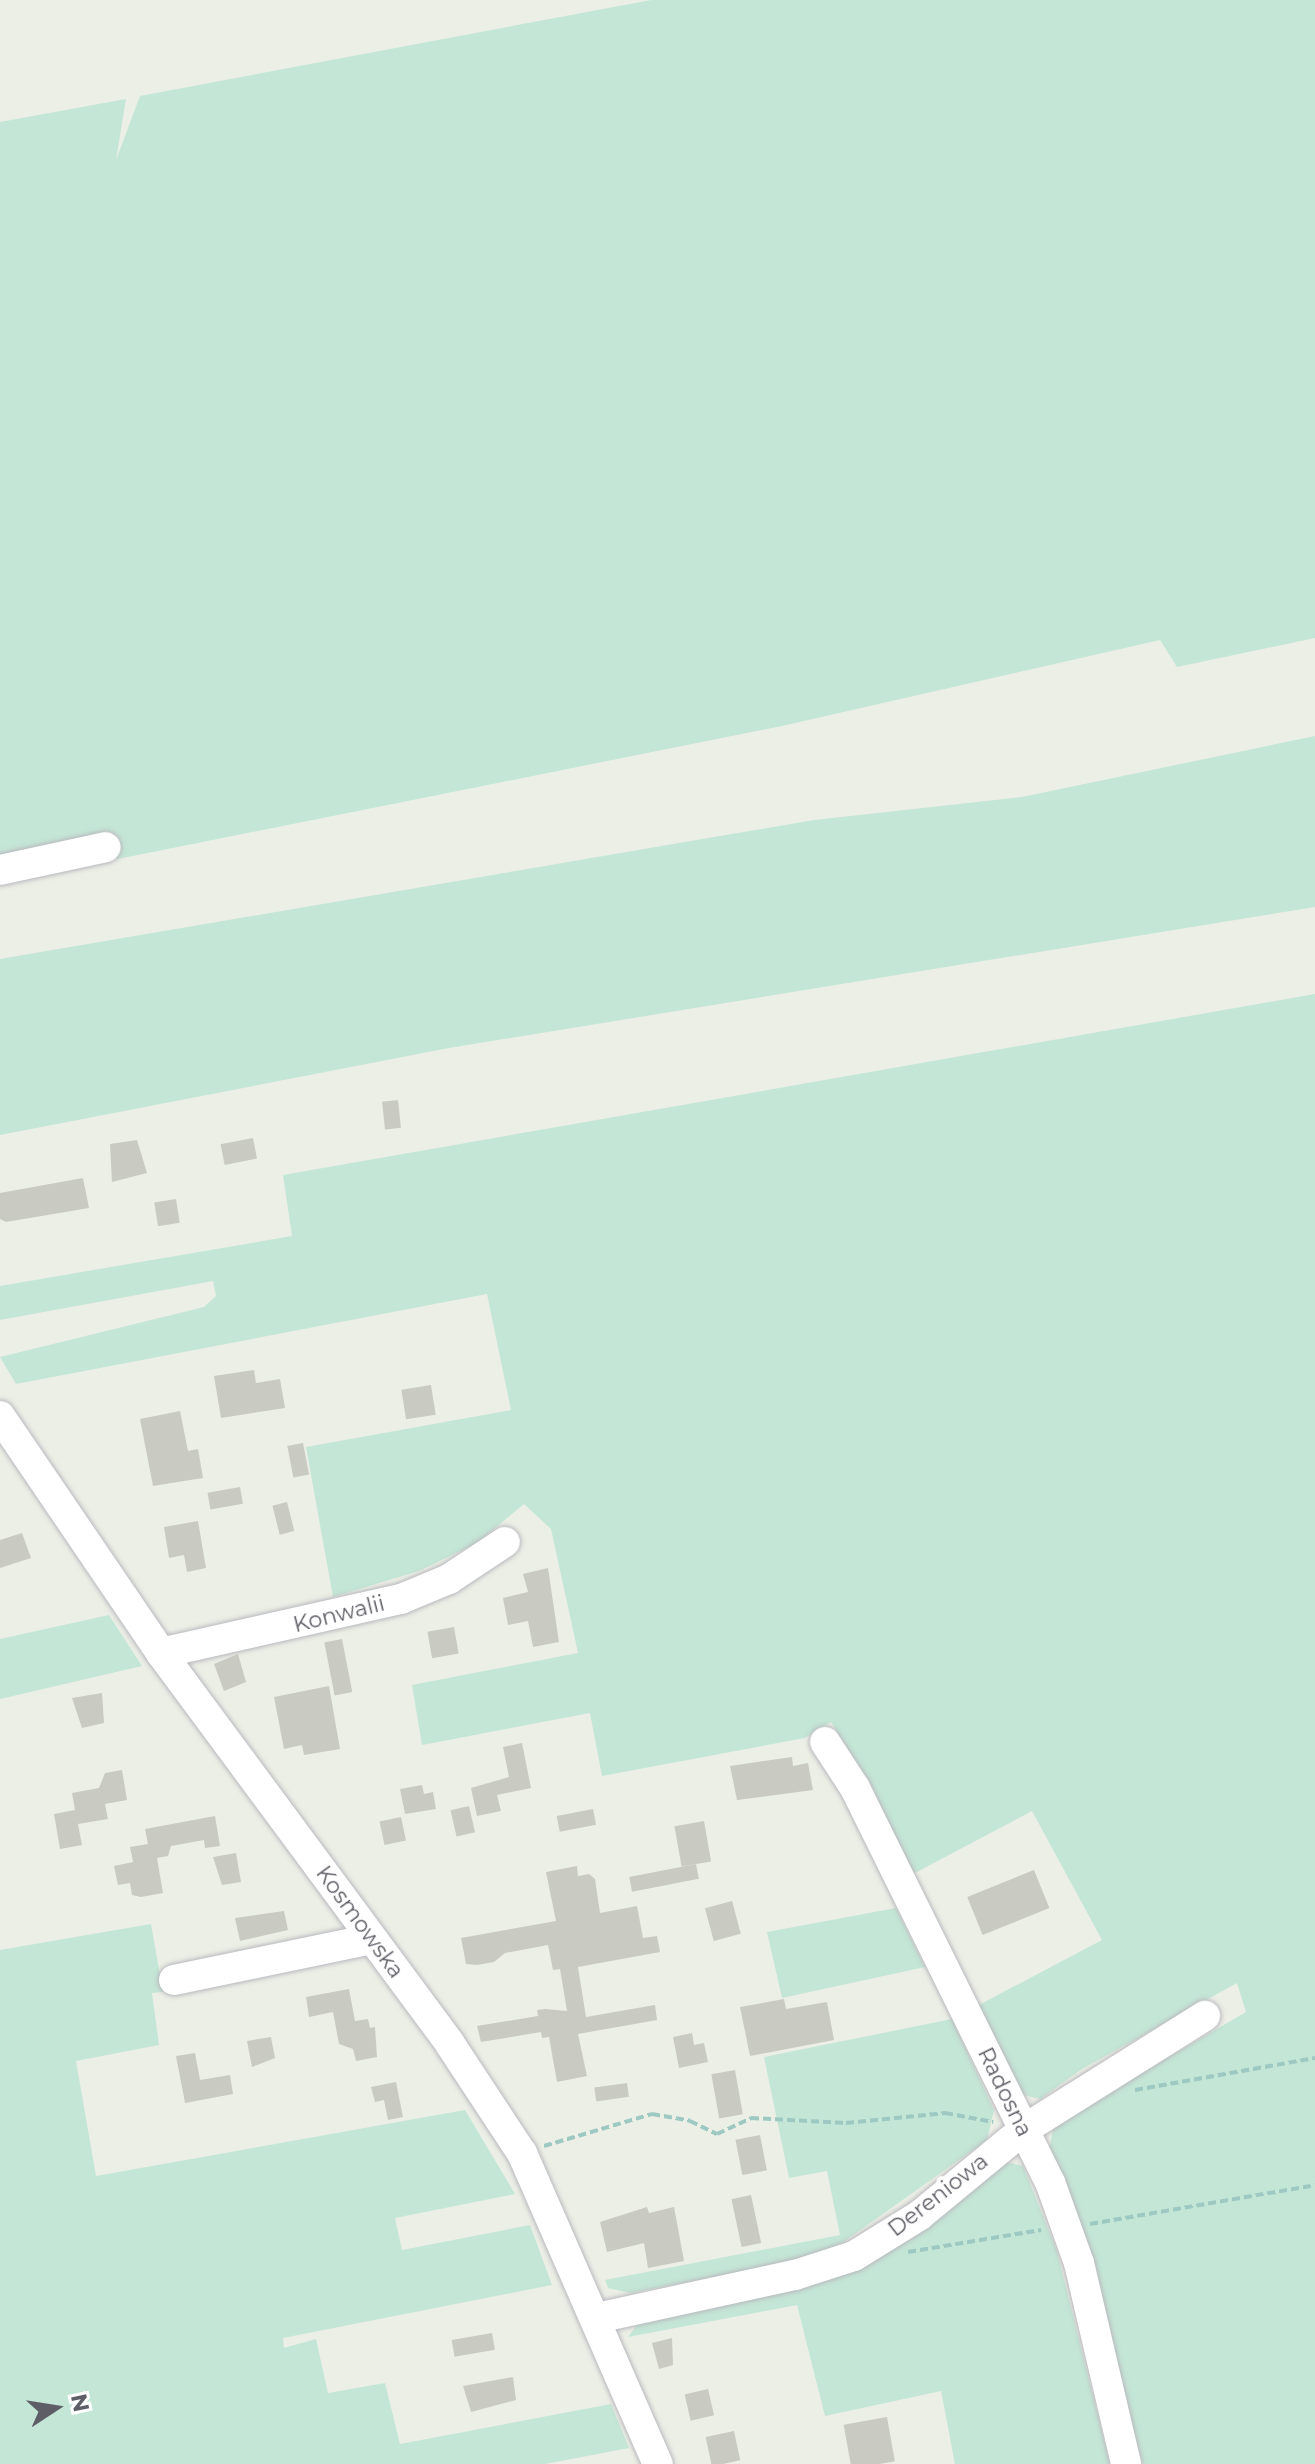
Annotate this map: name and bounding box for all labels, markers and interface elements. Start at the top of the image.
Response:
street label: Konwalii [291,1590,387,1638]
street label: Kosmowska [310,1861,410,1983]
street label: Radosna [972,2043,1038,2141]
street label: Dereniowa [883,2148,993,2242]
north arrow [16,2368,96,2448]
text: N [65,2391,95,2414]

